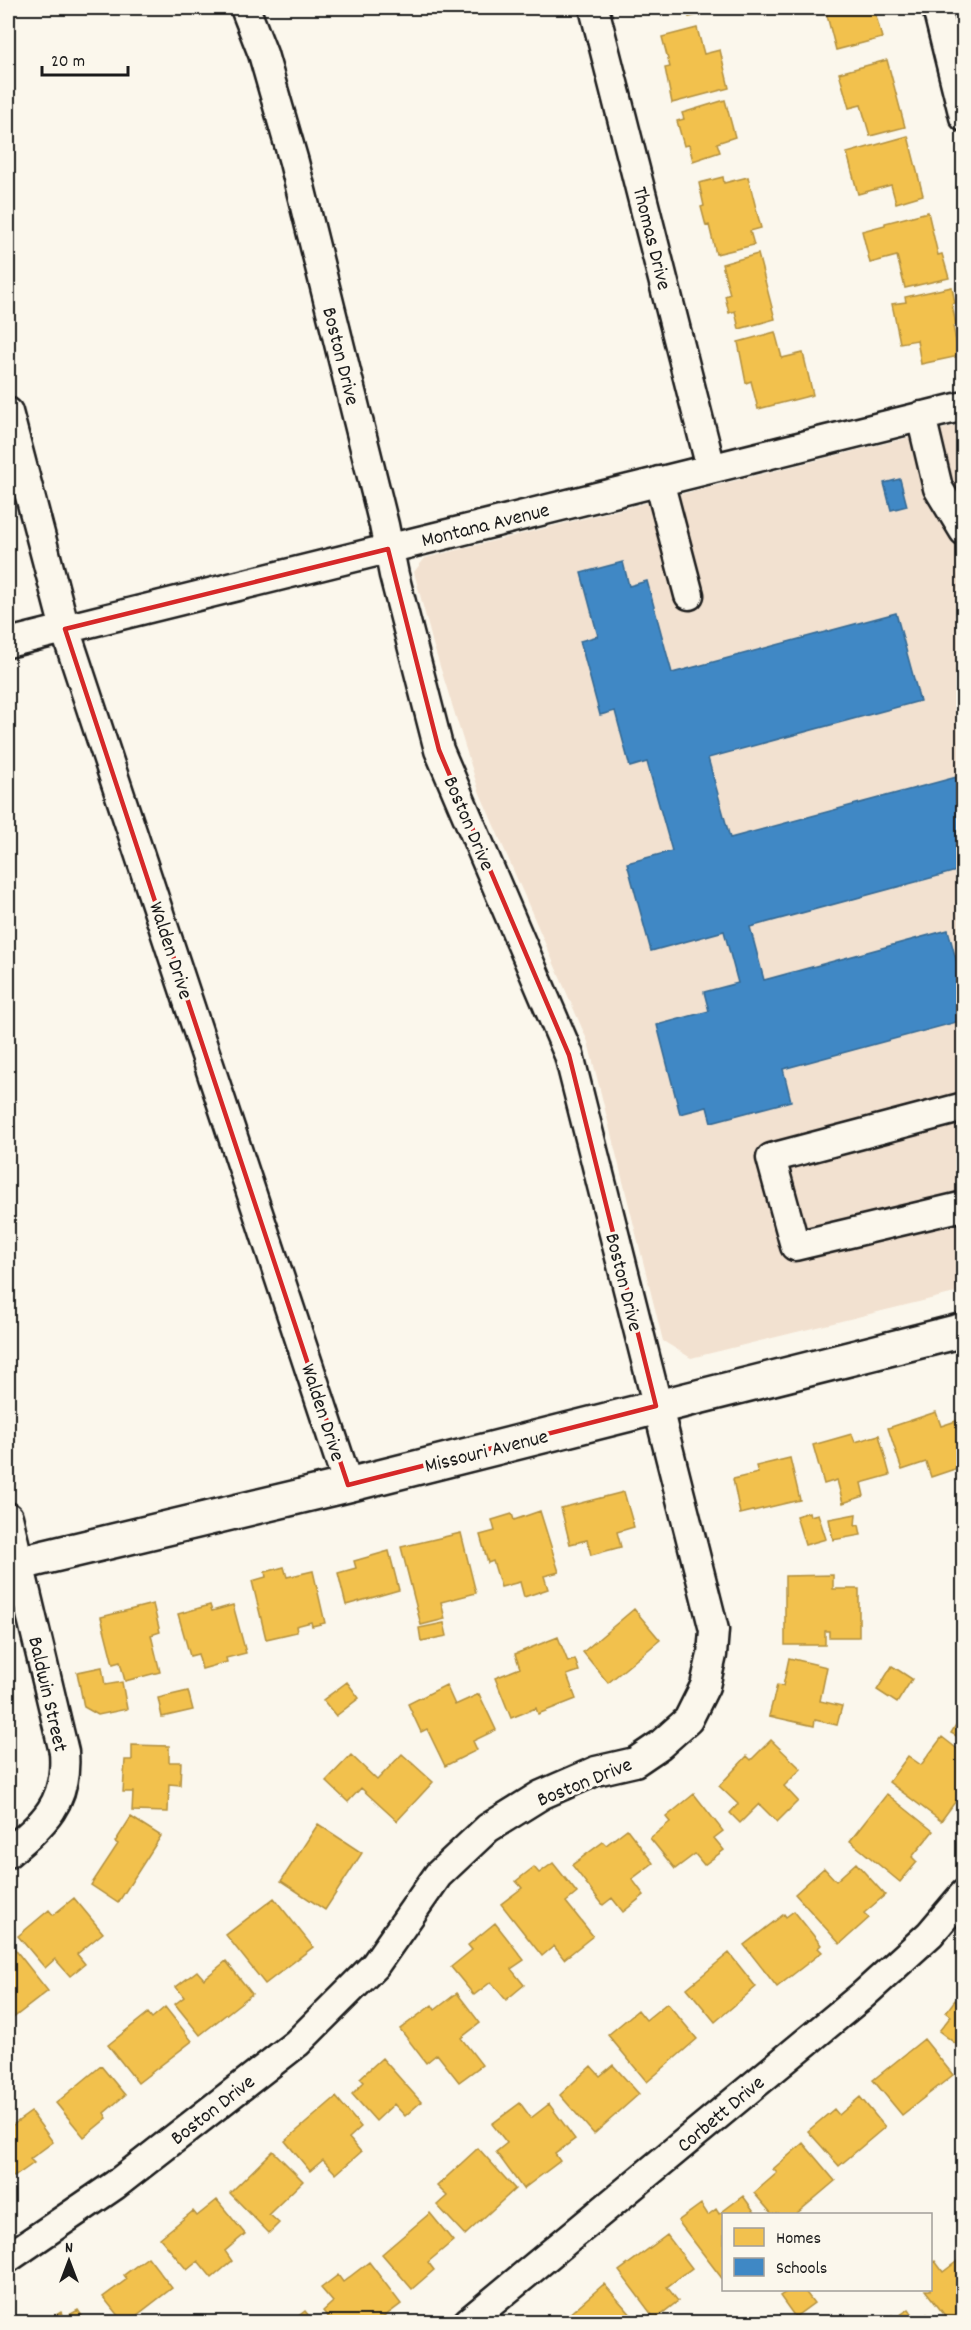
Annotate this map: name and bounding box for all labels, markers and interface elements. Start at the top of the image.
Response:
scale bar [42,39,128,77]
text: 20 m [51,50,85,75]
street label: Thomas Drive [623,184,677,294]
street label: Boston Drive [312,304,366,409]
street label: Montana Avenue [419,497,553,557]
street label: Boston Drive [434,772,501,876]
street label: Walden Drive [139,898,199,1004]
street label: Boston Drive [595,1230,649,1335]
street label: Walden Drive [291,1360,351,1466]
street label: Missouri Avenue [422,1423,552,1483]
street label: Baldwin Street [18,1634,74,1756]
street label: Boston Drive [533,1751,637,1816]
street label: Boston Drive [165,2069,263,2154]
street label: Corbett Drive [671,2070,772,2161]
legend [722,2213,932,2291]
text: Homes [776,2227,821,2252]
north arrow [39,2231,99,2291]
text: N [65,2237,73,2260]
text: Schools [776,2257,827,2282]

